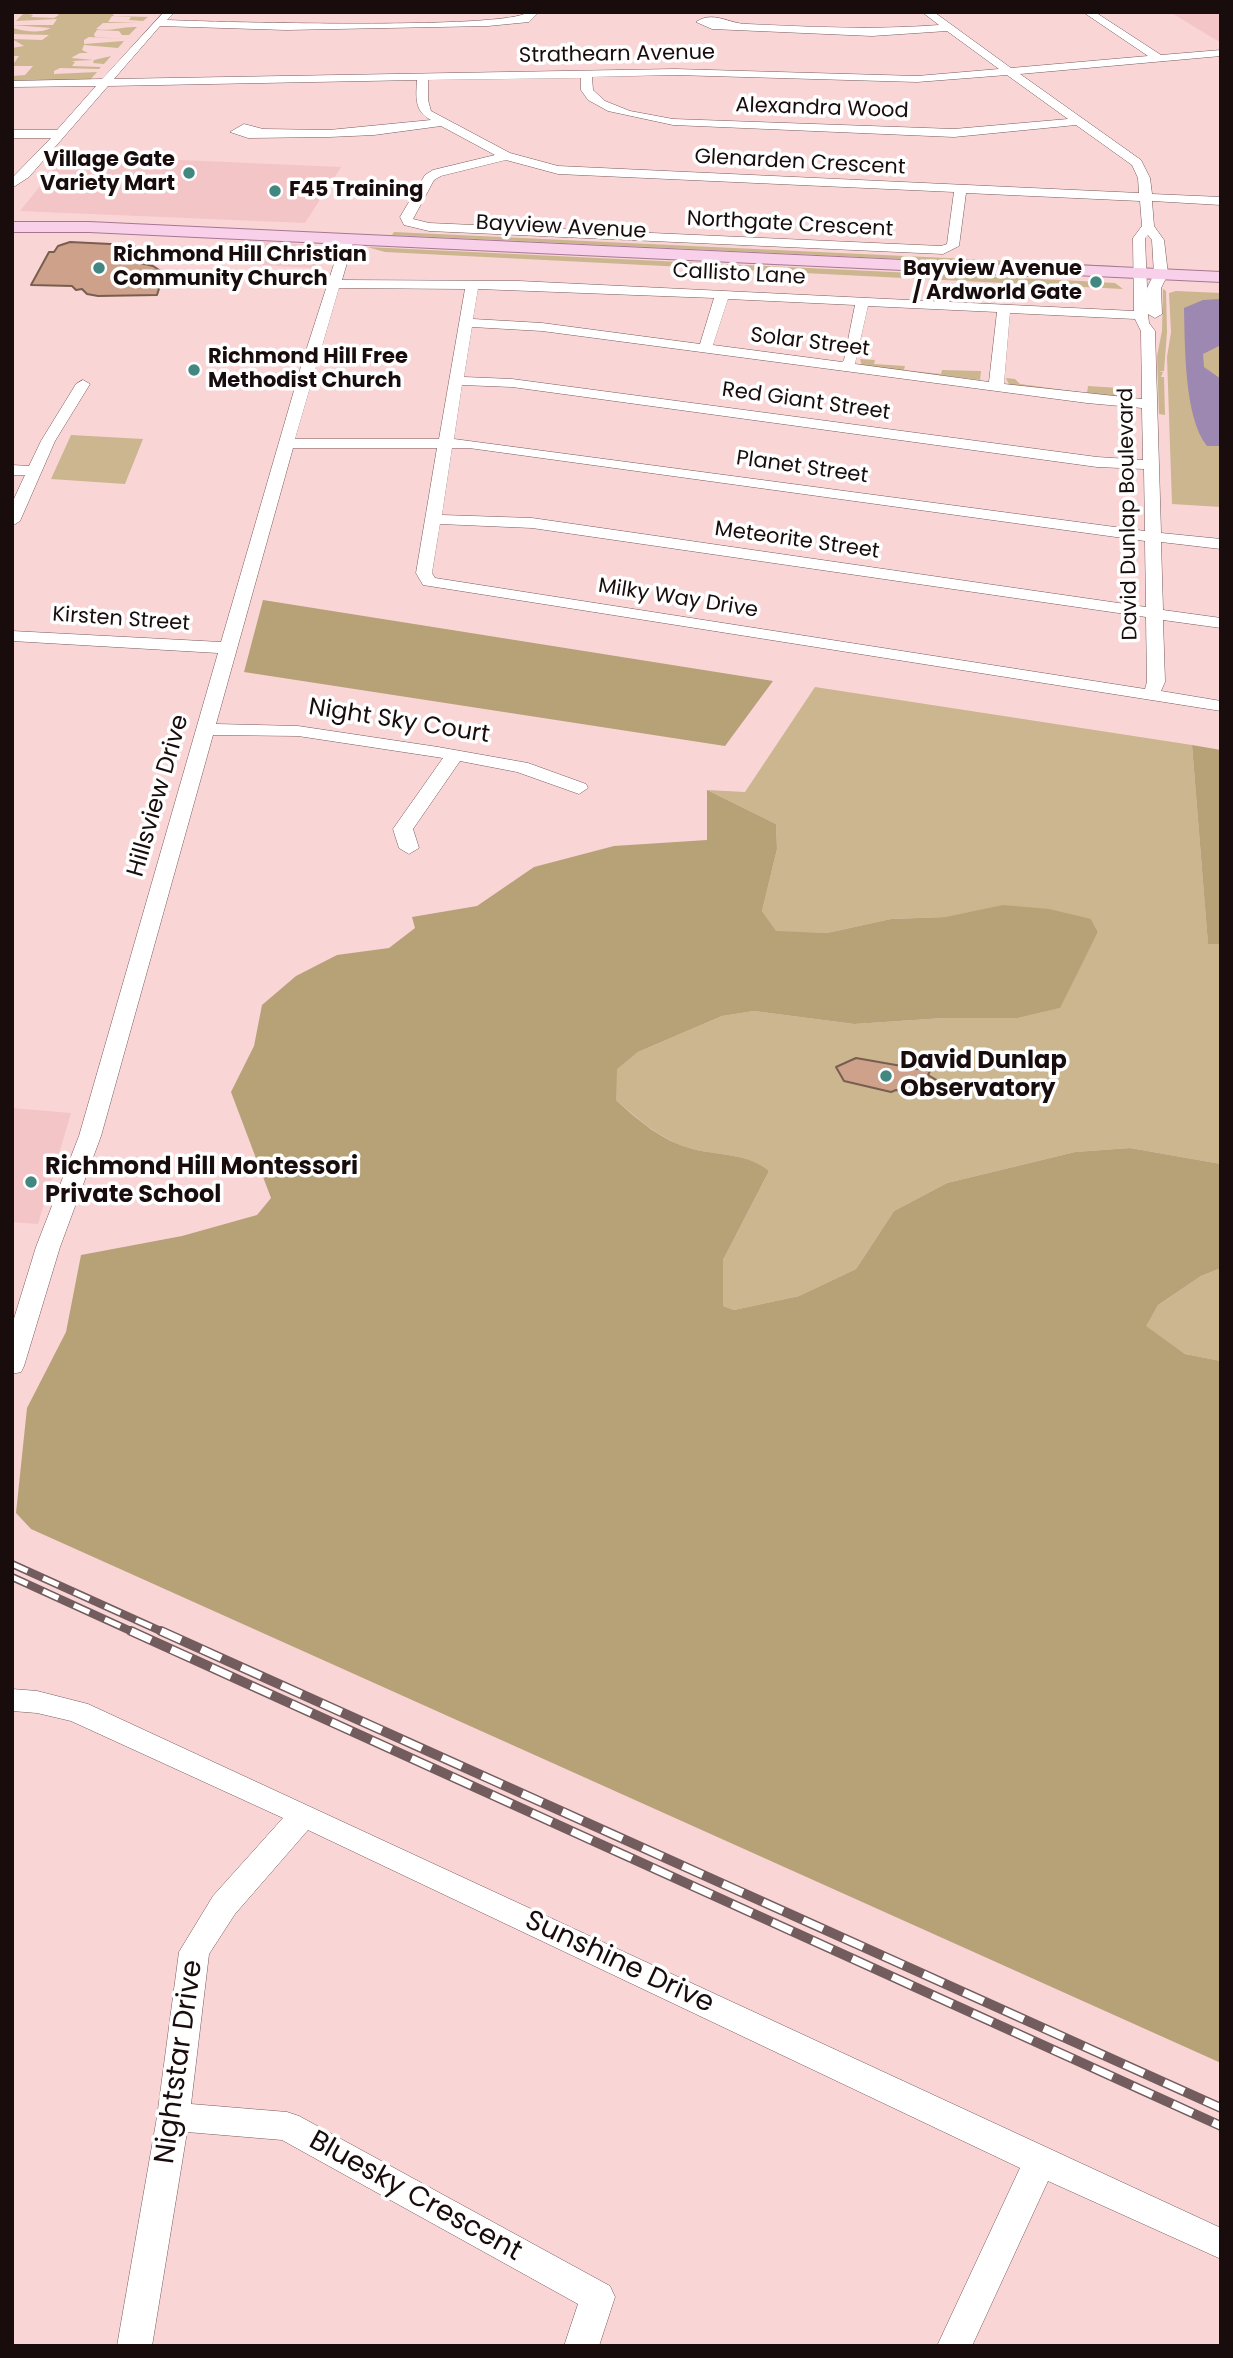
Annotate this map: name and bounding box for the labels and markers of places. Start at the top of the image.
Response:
place label: Village Gate Variety Mart [40,148,175,198]
marker: Village Gate Variety Mart [181,165,197,181]
place label: F45 Training [289,178,423,204]
marker: F45 Training [267,183,283,199]
place label: Richmond Hill Christian Community Church [113,243,367,293]
place label: Bayview Avenue / Ardworld Gate [903,257,1082,307]
marker: Richmond Hill Christian Community Church [91,260,107,276]
marker: Bayview Avenue / Ardworld Gate [1088,274,1104,290]
place label: Richmond Hill Free Methodist Church [208,345,408,395]
marker: Richmond Hill Free Methodist Church [186,362,202,378]
place label: David Dunlap Observatory [900,1048,1067,1104]
marker: David Dunlap Observatory [878,1068,894,1084]
place label: Richmond Hill Montessori Private School [45,1154,358,1210]
marker: Richmond Hill Montessori Private School [23,1174,39,1190]

